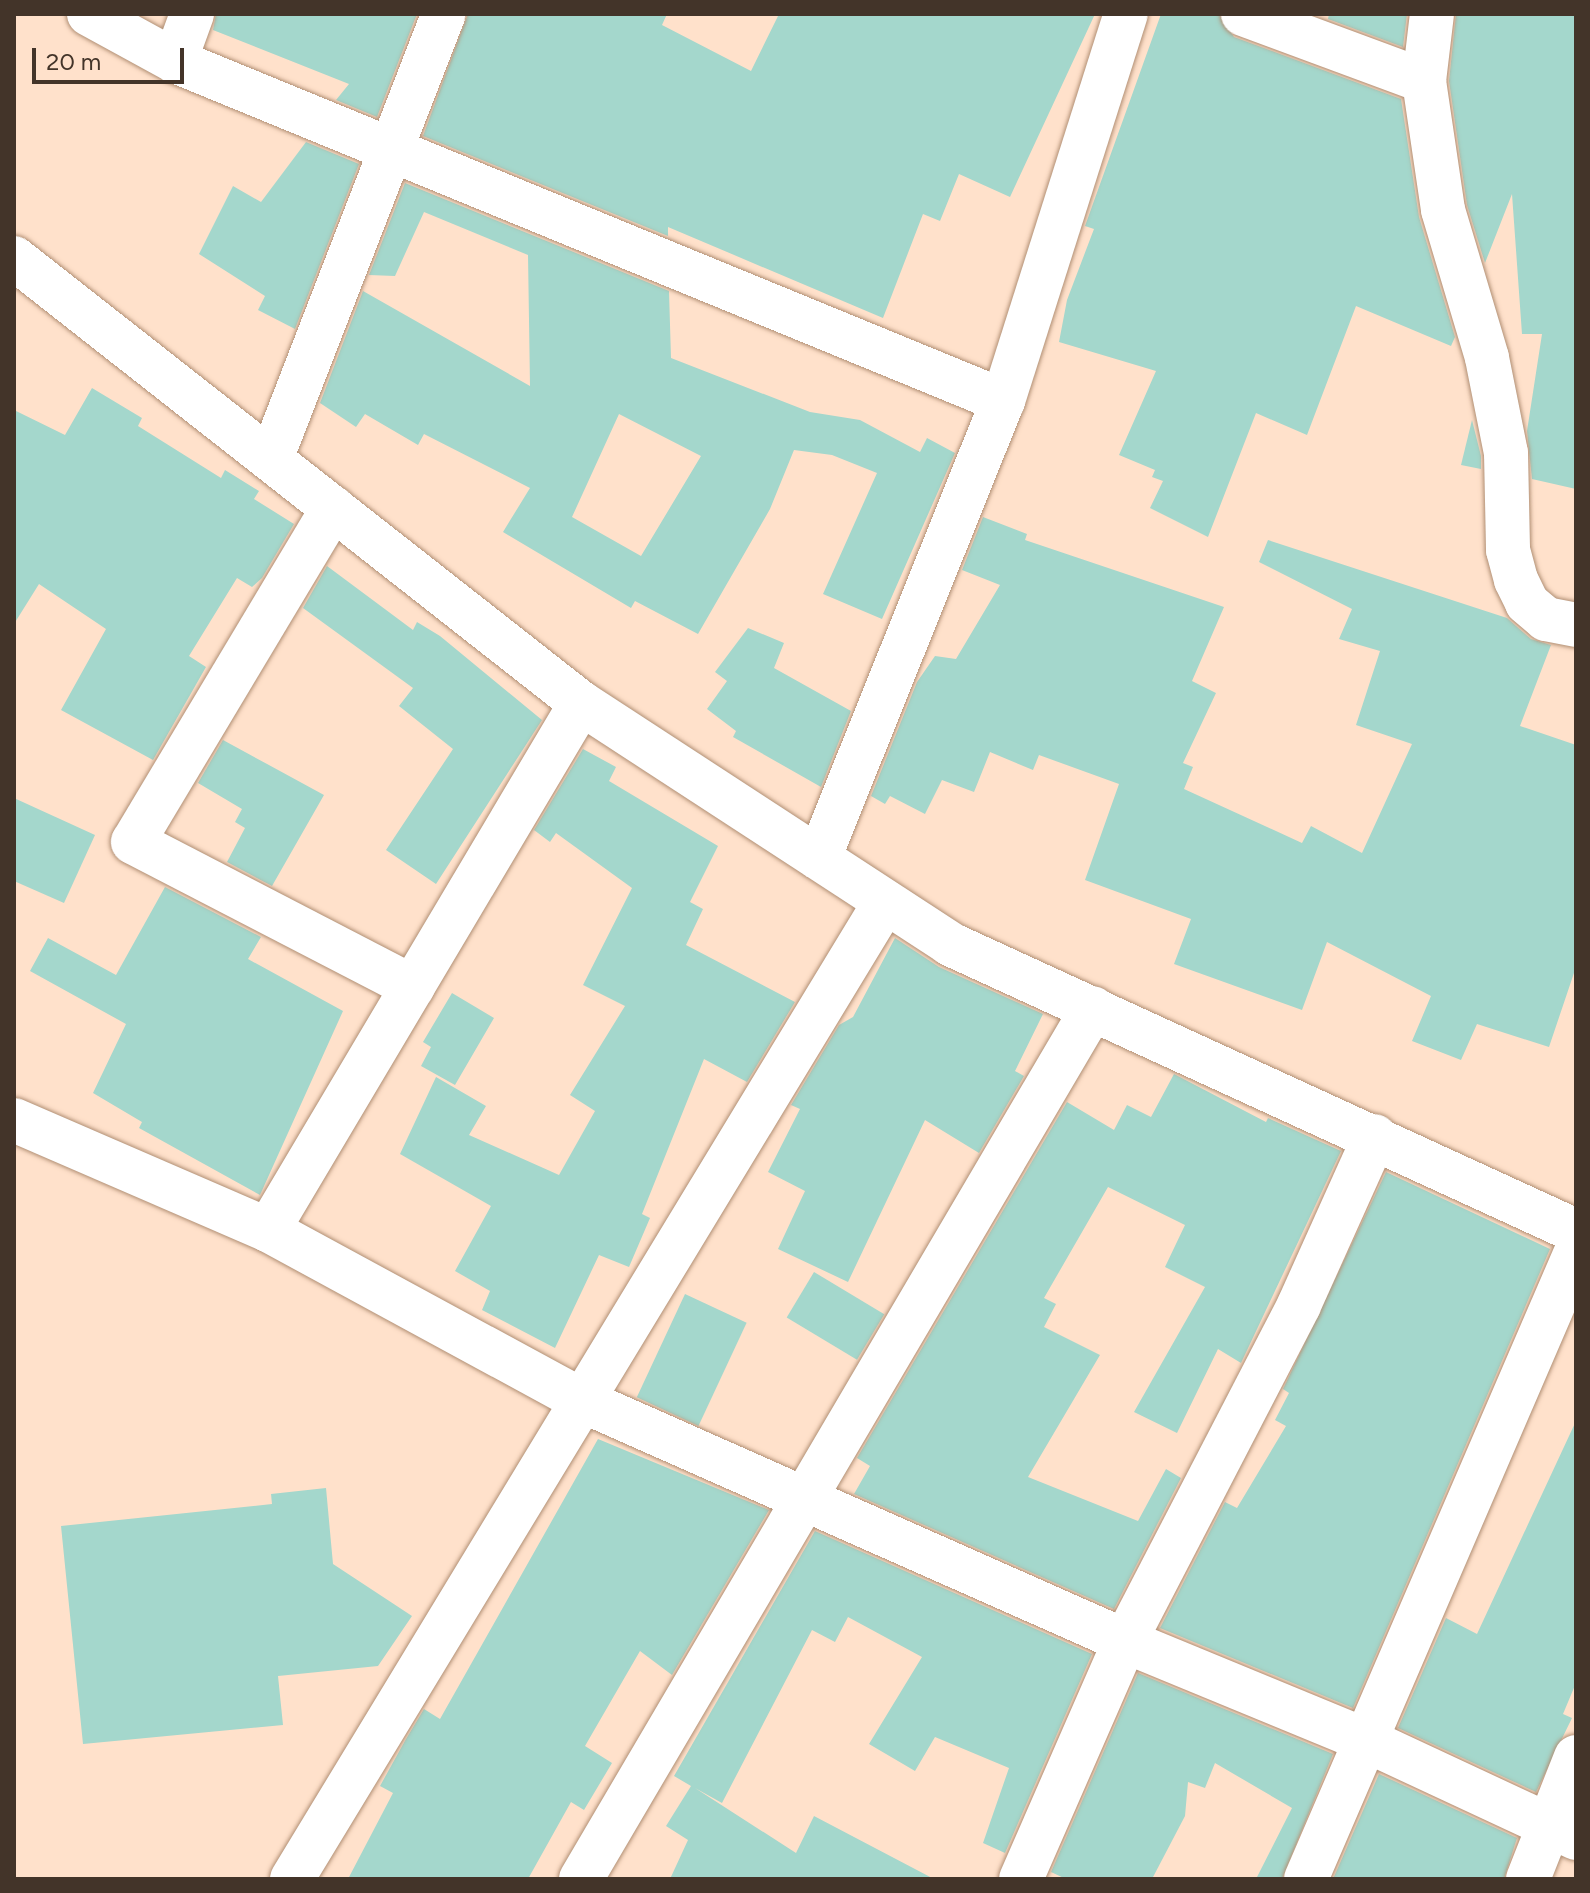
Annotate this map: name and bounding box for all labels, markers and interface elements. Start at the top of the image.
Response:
scale bar [36,32,188,82]
text: 20 m [46,47,101,76]

